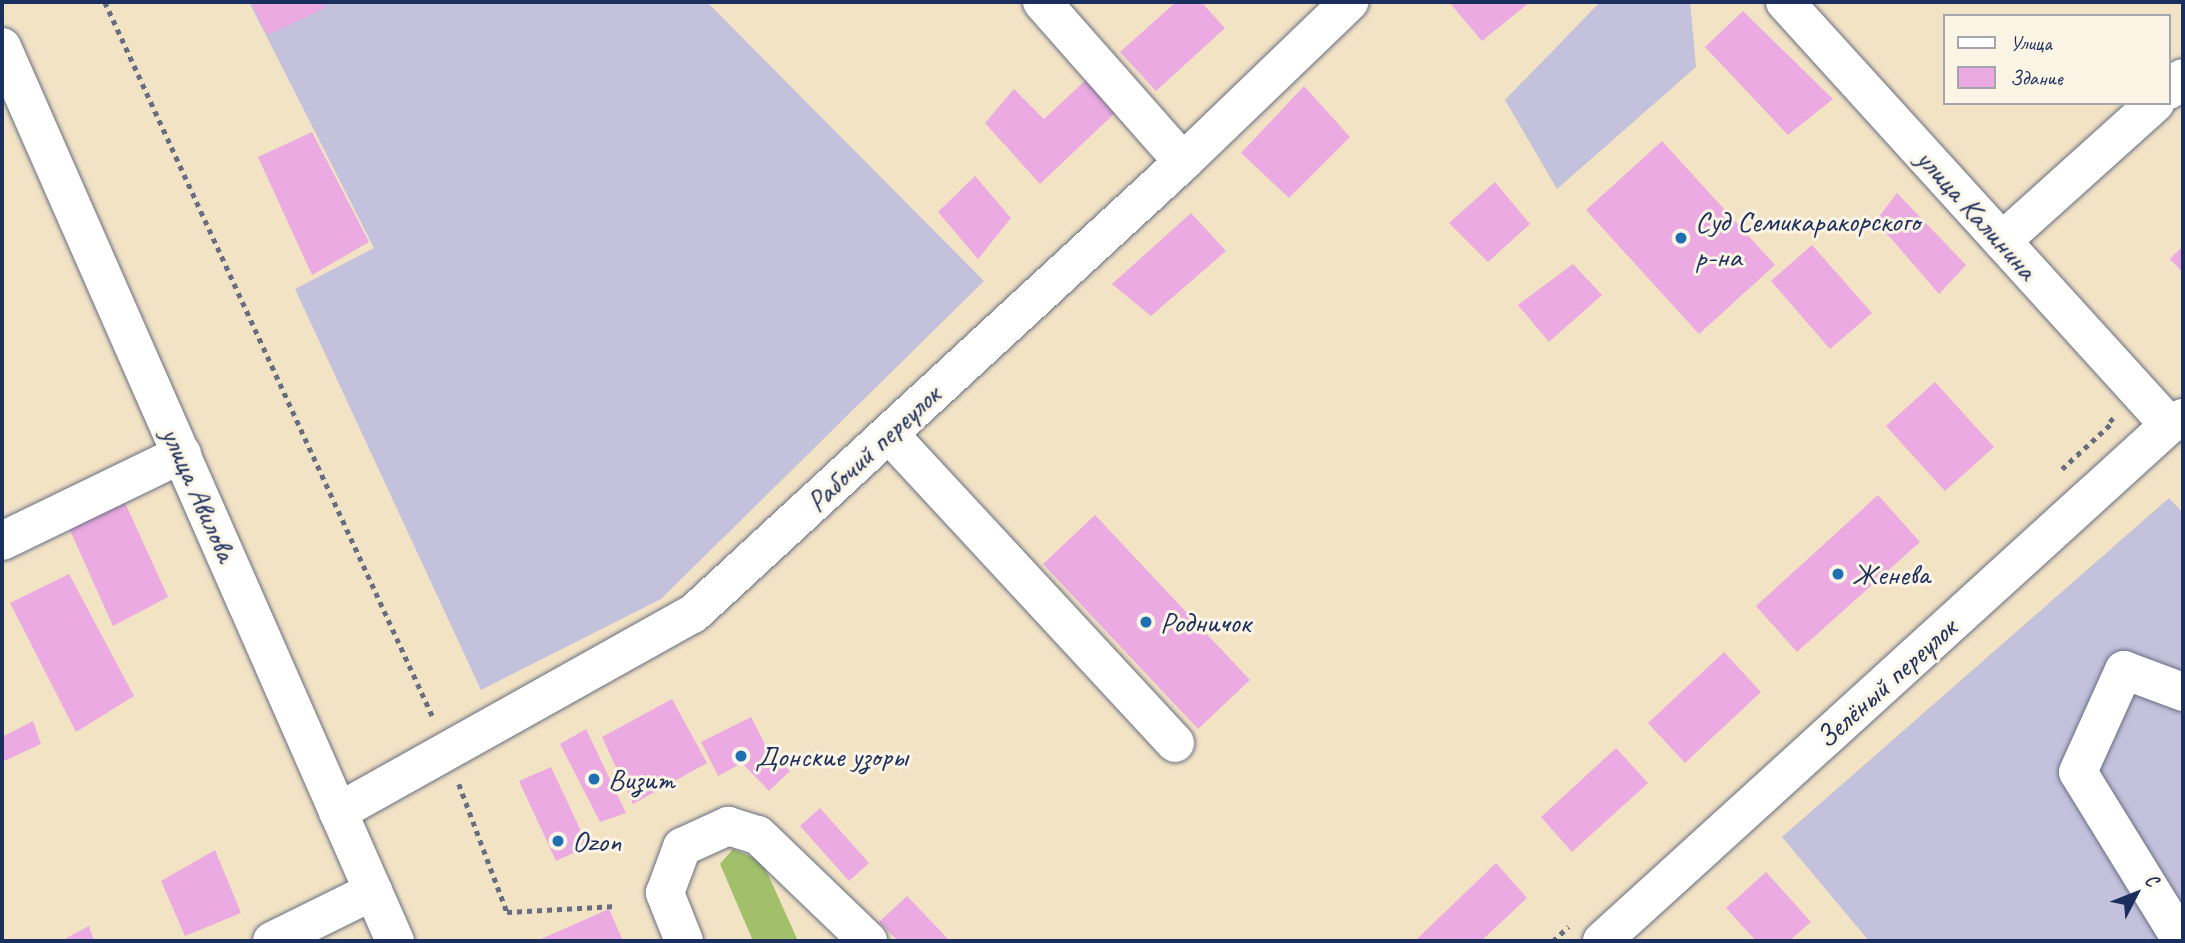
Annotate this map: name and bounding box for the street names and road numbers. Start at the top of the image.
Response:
street label: улица Калинина [1908,141,2046,287]
street label: Рабочий переулок [798,377,948,519]
street label: улица Авилова [154,423,244,565]
street label: Зелёный переулок [1808,610,1964,756]

